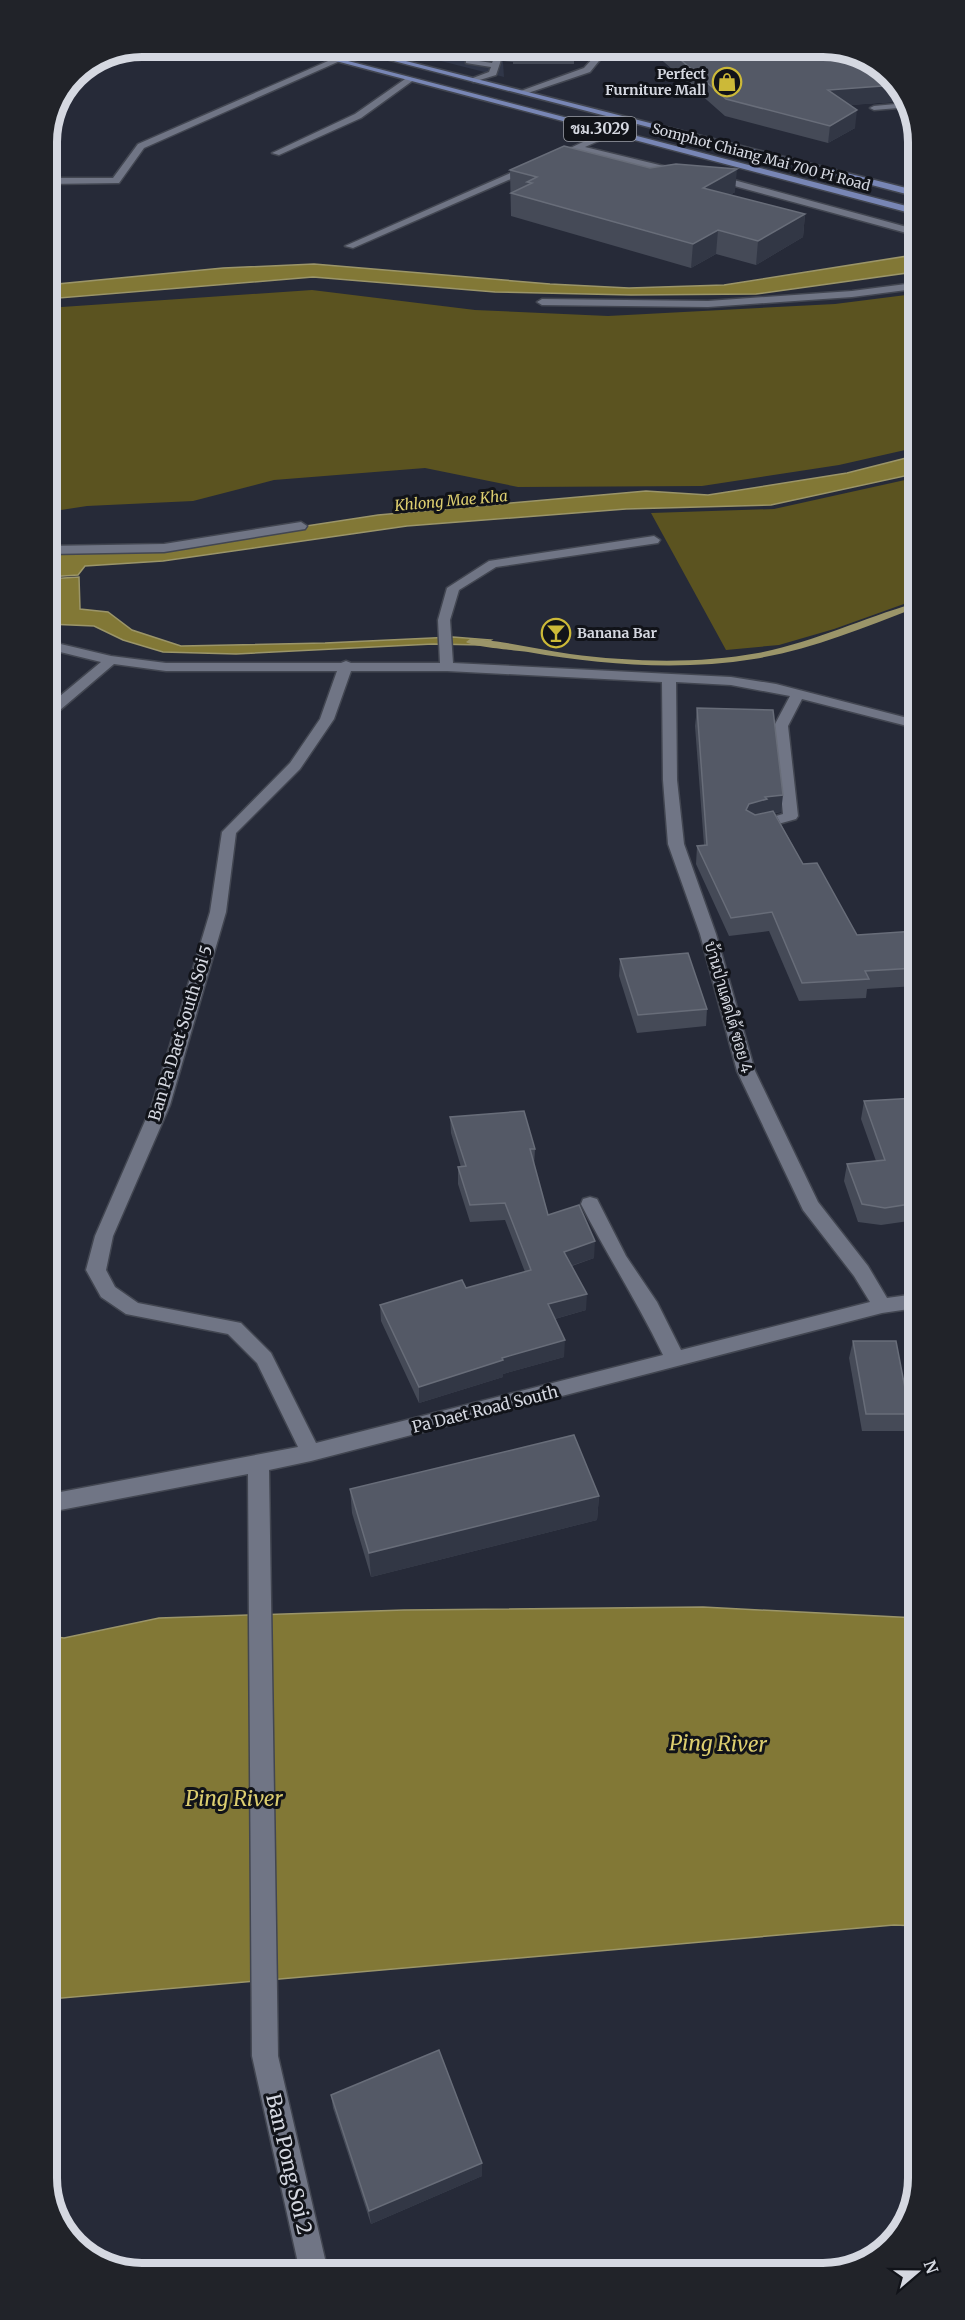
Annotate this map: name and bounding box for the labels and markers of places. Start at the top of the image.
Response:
place label: Perfect Furniture Mall [605,65,706,99]
shop icon: Perfect Furniture Mall [711,66,743,98]
bar icon: Banana Bar [540,617,572,649]
place label: Banana Bar [577,624,658,642]

